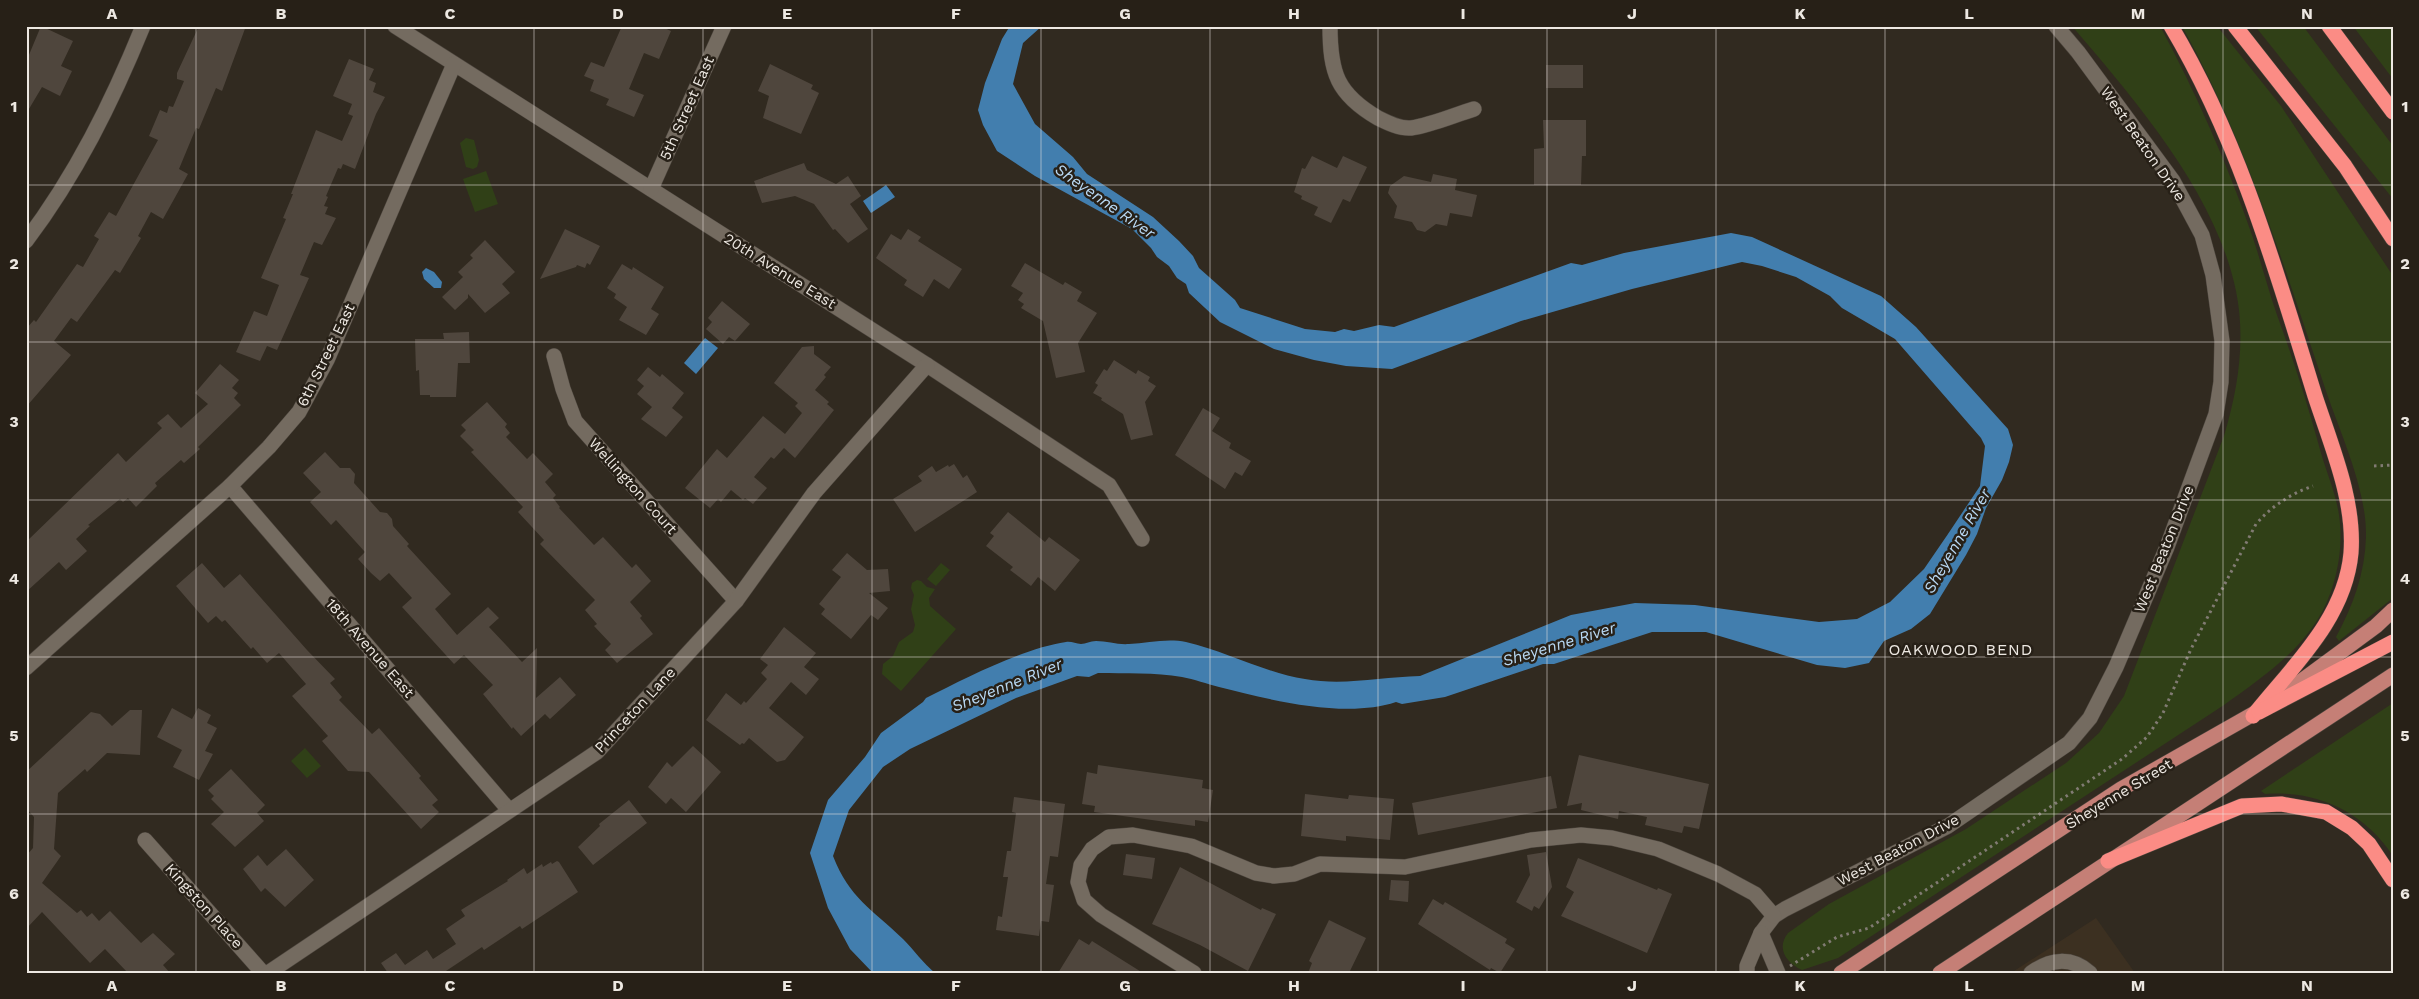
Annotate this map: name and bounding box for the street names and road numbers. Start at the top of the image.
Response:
street label: 5th Street East [656,53,718,163]
street label: West Beaton Drive [2097,83,2189,205]
street label: 20th Avenue East [721,229,840,313]
street label: 6th Street East [293,300,359,409]
street label: Wellington Court [585,434,681,538]
street label: West Beaton Drive [2130,483,2198,615]
street label: 18th Avenue East [322,595,418,702]
street label: Princeton Lane [591,663,679,757]
street label: Sheyenne Street [2062,755,2176,833]
street label: West Beaton Drive [1834,810,1962,890]
street label: Kingston Place [161,860,247,952]

